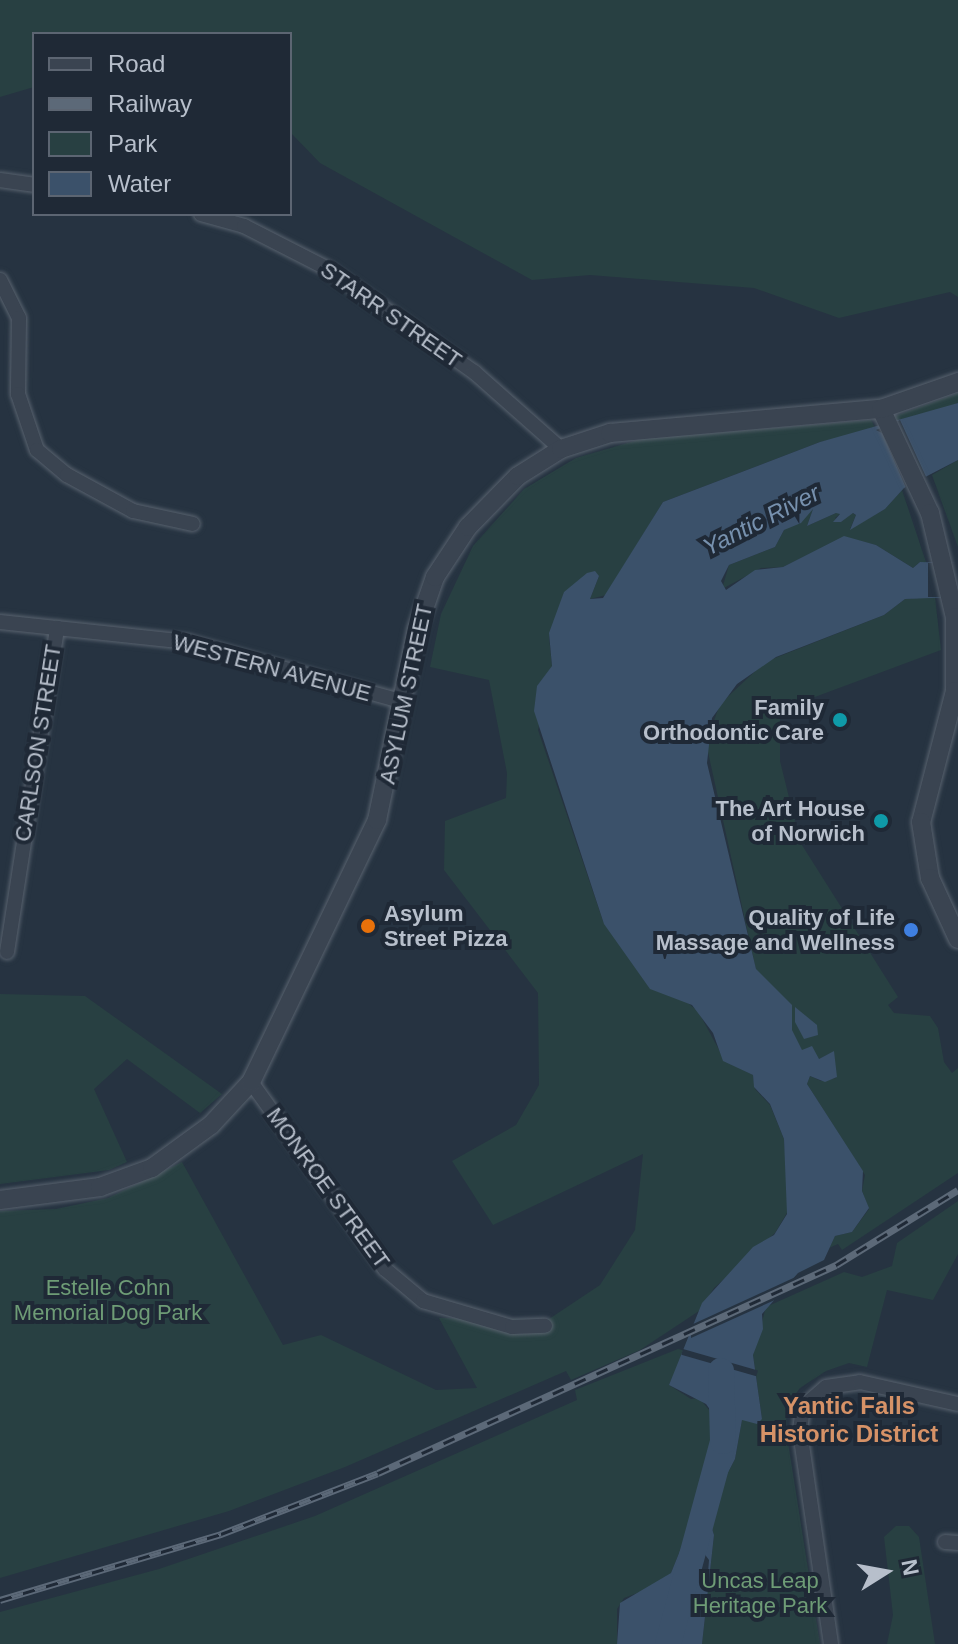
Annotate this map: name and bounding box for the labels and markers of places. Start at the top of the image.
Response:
place label: Family Orthodontic Care [643,694,824,746]
marker: Family Orthodontic Care [831,711,849,729]
place label: The Art House of Norwich [715,795,865,846]
marker: The Art House of Norwich [872,812,890,830]
place label: Asylum Street Pizza [384,900,507,952]
place label: Quality of Life Massage and Wellness [656,904,895,956]
marker: Asylum Street Pizza [359,917,377,935]
marker: Quality of Life Massage and Wellness [902,921,920,939]

